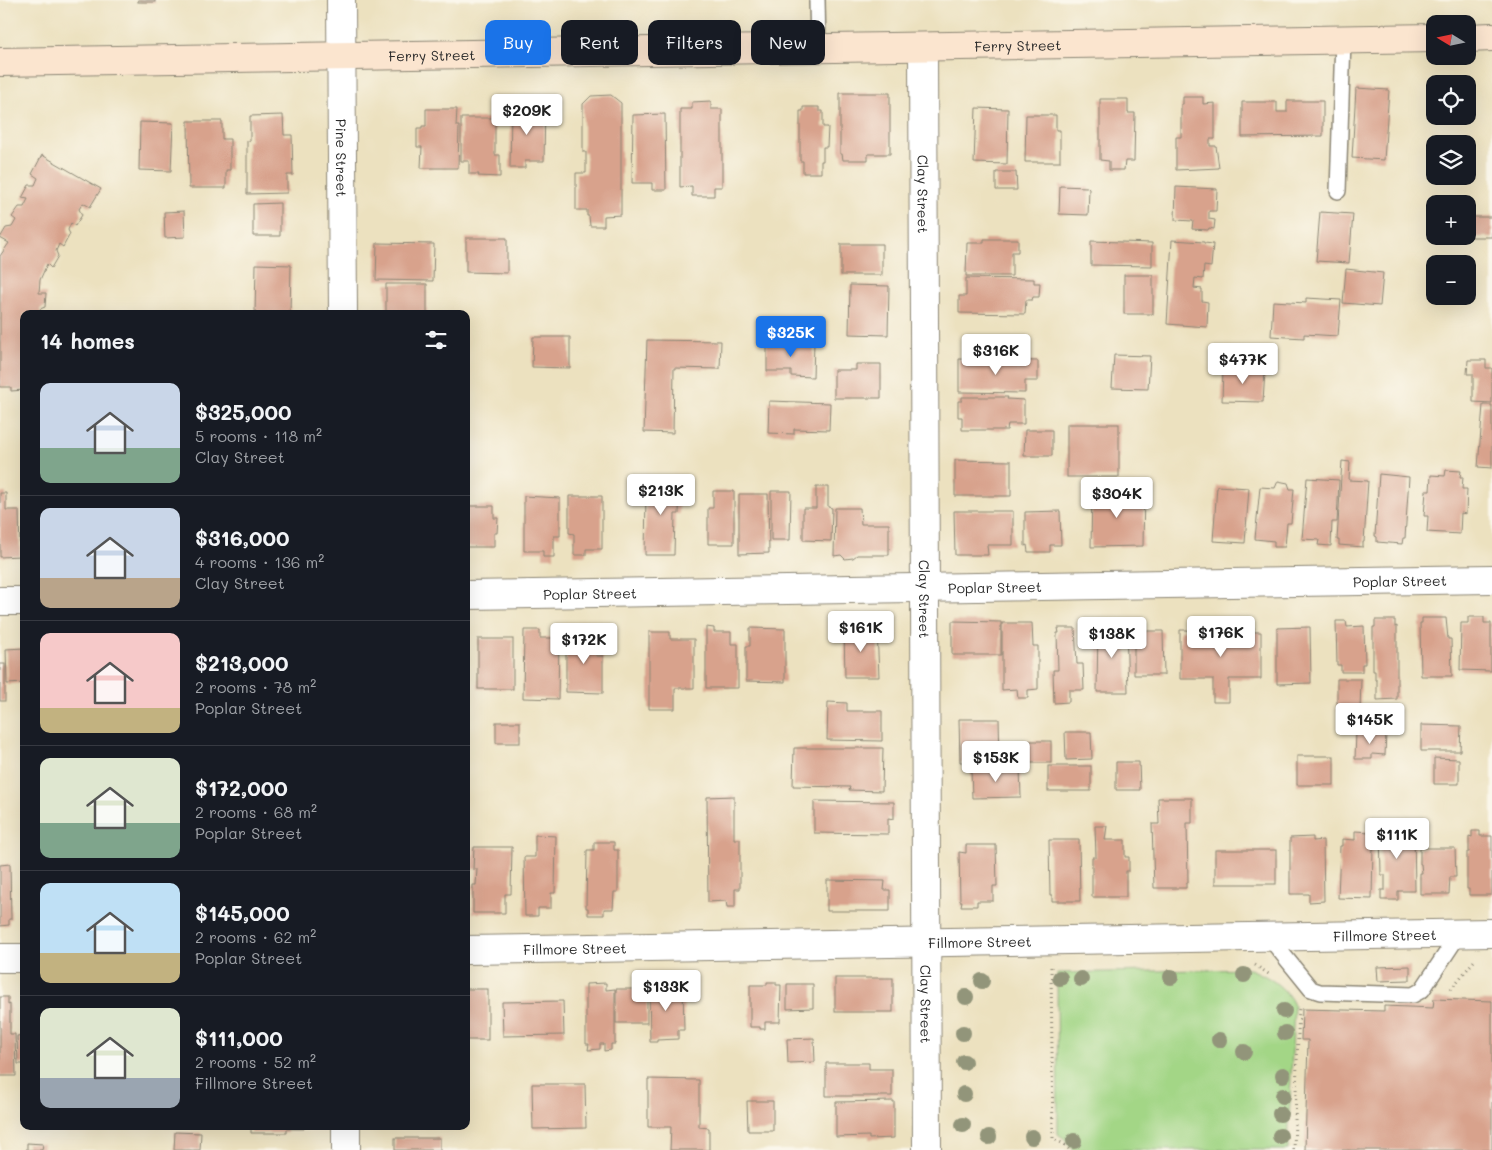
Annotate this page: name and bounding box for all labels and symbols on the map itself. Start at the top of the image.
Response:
north arrow [1426,15,1476,65]
street label: Ferry Street [974,35,1061,55]
street label: Ferry Street [388,45,476,65]
pin: $209K [492,94,562,136]
street label: Pine Street [332,119,352,197]
street label: Clay Street [914,155,933,233]
pin: $325K [756,316,826,358]
pin: $316K [961,334,1031,376]
pin: $477K [1208,342,1278,385]
pin: $213K [626,474,696,516]
pin: $304K [1082,476,1152,519]
street label: Clay Street [915,560,935,638]
street label: Poplar Street [1353,570,1447,591]
street label: Poplar Street [948,577,1042,597]
street label: Poplar Street [543,583,637,603]
pin: $161K [826,610,896,653]
pin: $138K [1077,616,1147,659]
pin: $176K [1186,616,1256,658]
pin: $172K [549,622,619,665]
pin: $145K [1335,702,1405,745]
pin: $153K [961,740,1031,783]
pin: $111K [1362,818,1432,860]
street label: Fillmore Street [1333,924,1437,945]
street label: Fillmore Street [928,931,1032,952]
street label: Fillmore Street [523,938,627,959]
street label: Clay Street [917,965,936,1043]
pin: $133K [631,970,701,1012]

